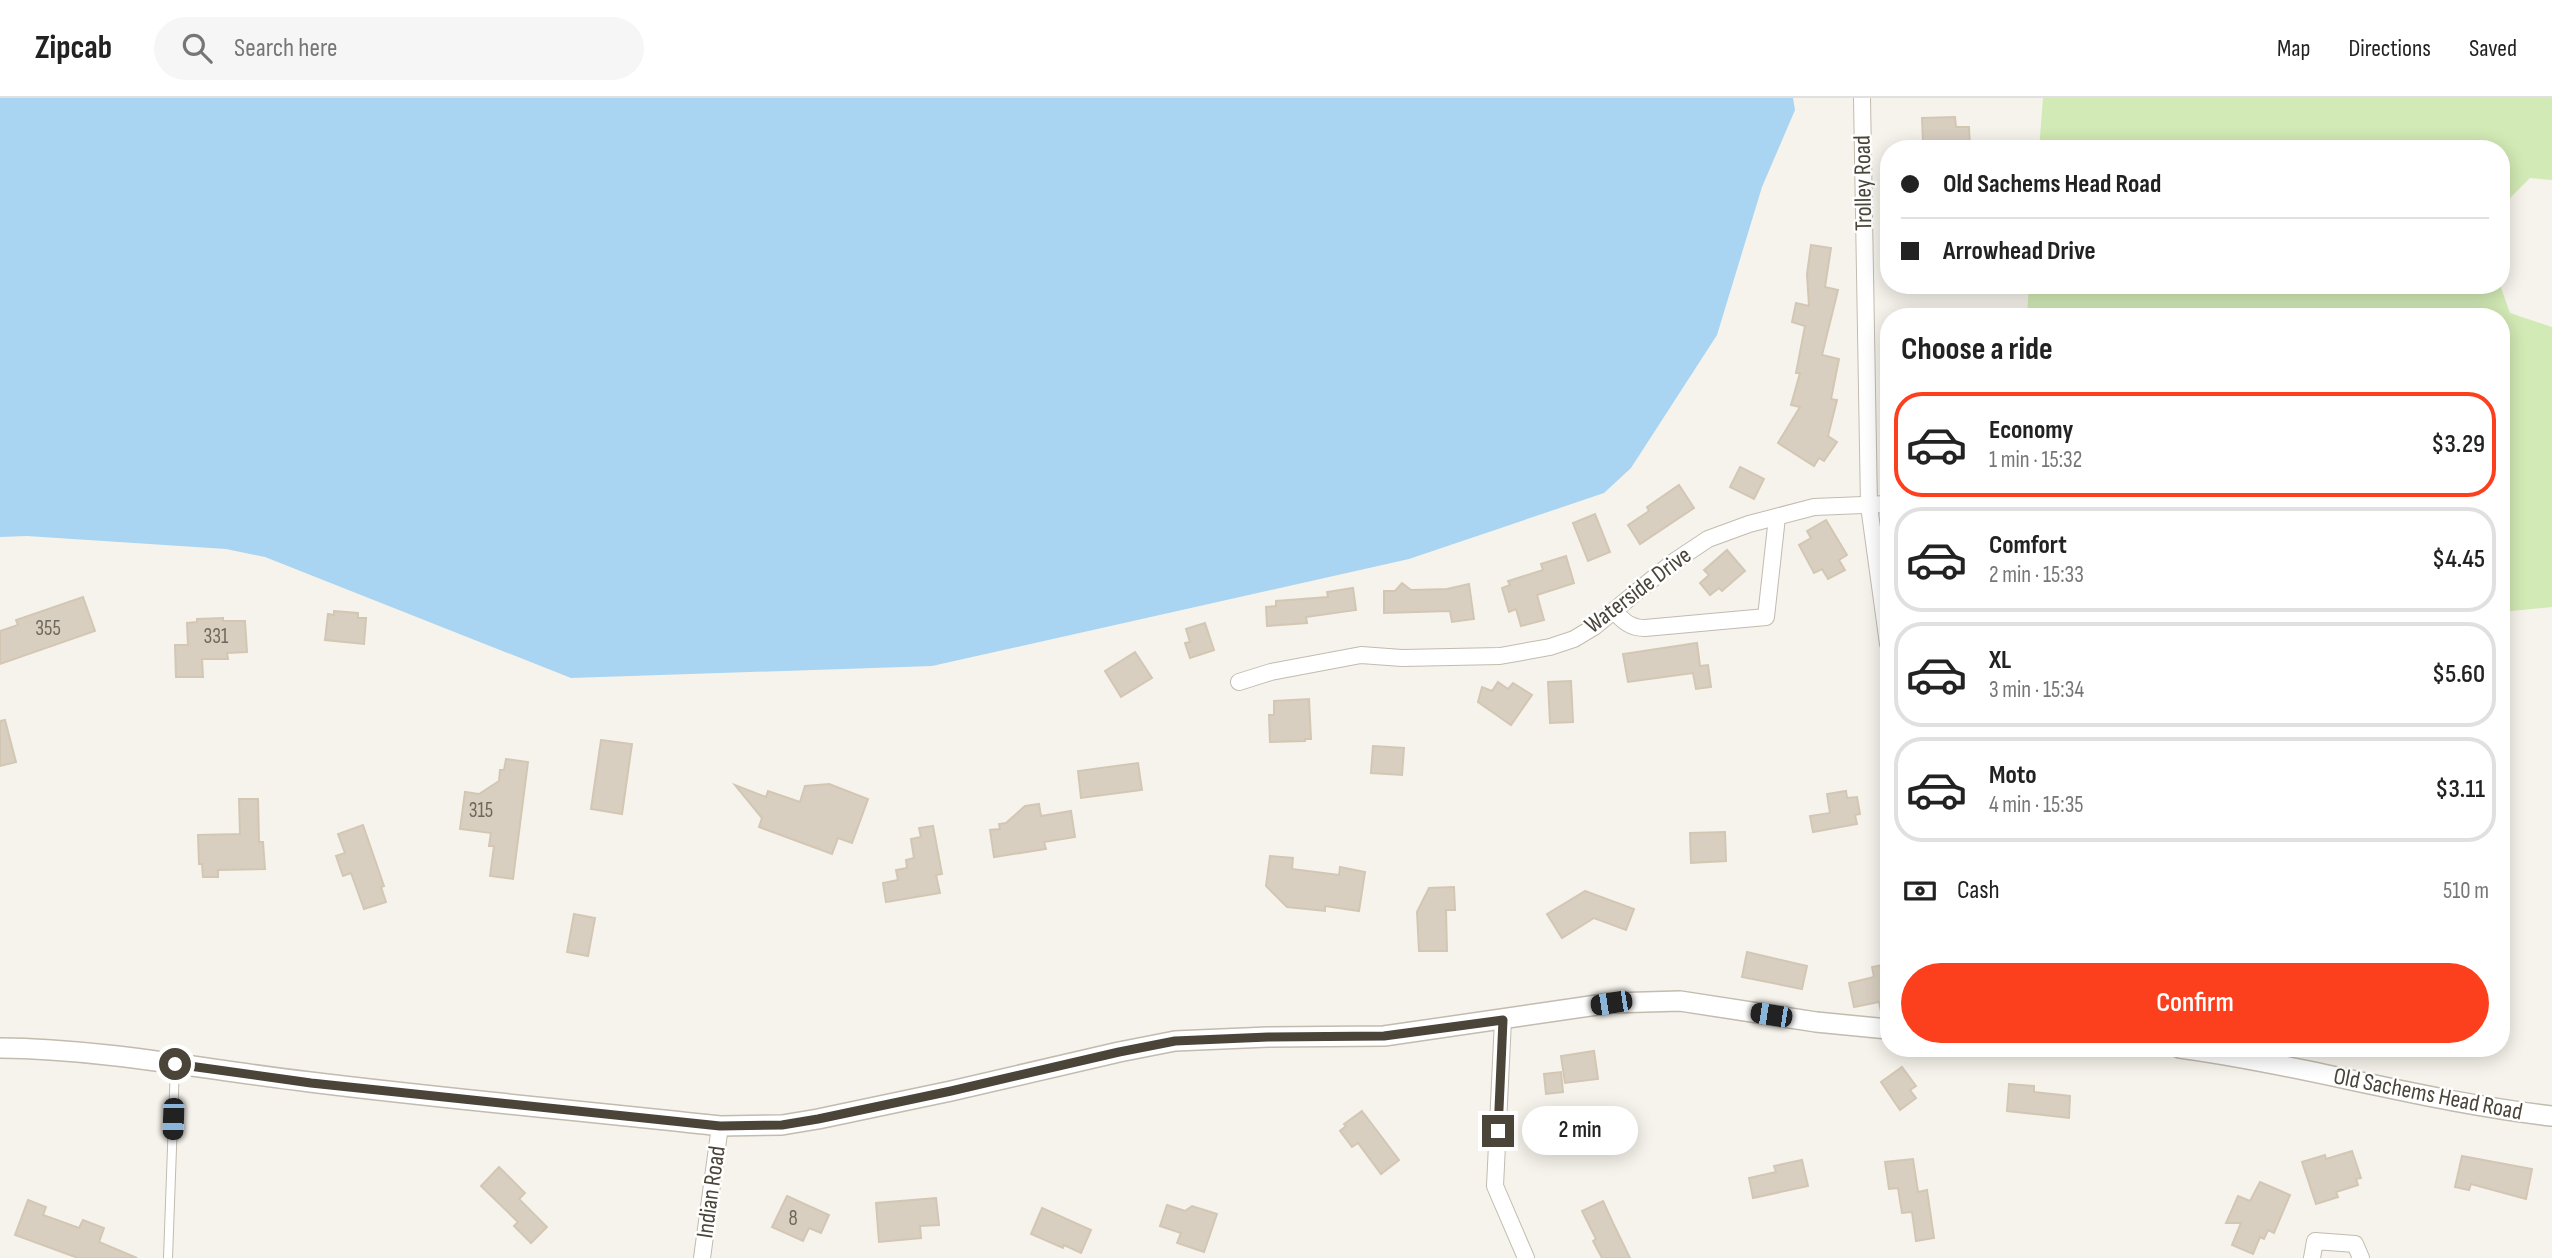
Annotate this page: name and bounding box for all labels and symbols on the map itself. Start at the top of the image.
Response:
street label: Trolley Road [1848,135,1878,231]
street label: Waterside Drive [1579,541,1697,639]
house number: 355 [35,616,61,641]
house number: 331 [204,624,229,649]
house number: 315 [469,798,493,823]
car [1589,989,1634,1017]
car [1749,1001,1794,1029]
route start [159,1048,191,1080]
street label: Old Sachems Head Road [2331,1061,2525,1127]
car [162,1098,185,1140]
callout: 2 min [1522,1107,1638,1156]
route end [1482,1115,1514,1147]
street label: Indian Road [690,1144,732,1240]
house number: 8 [788,1206,798,1231]

